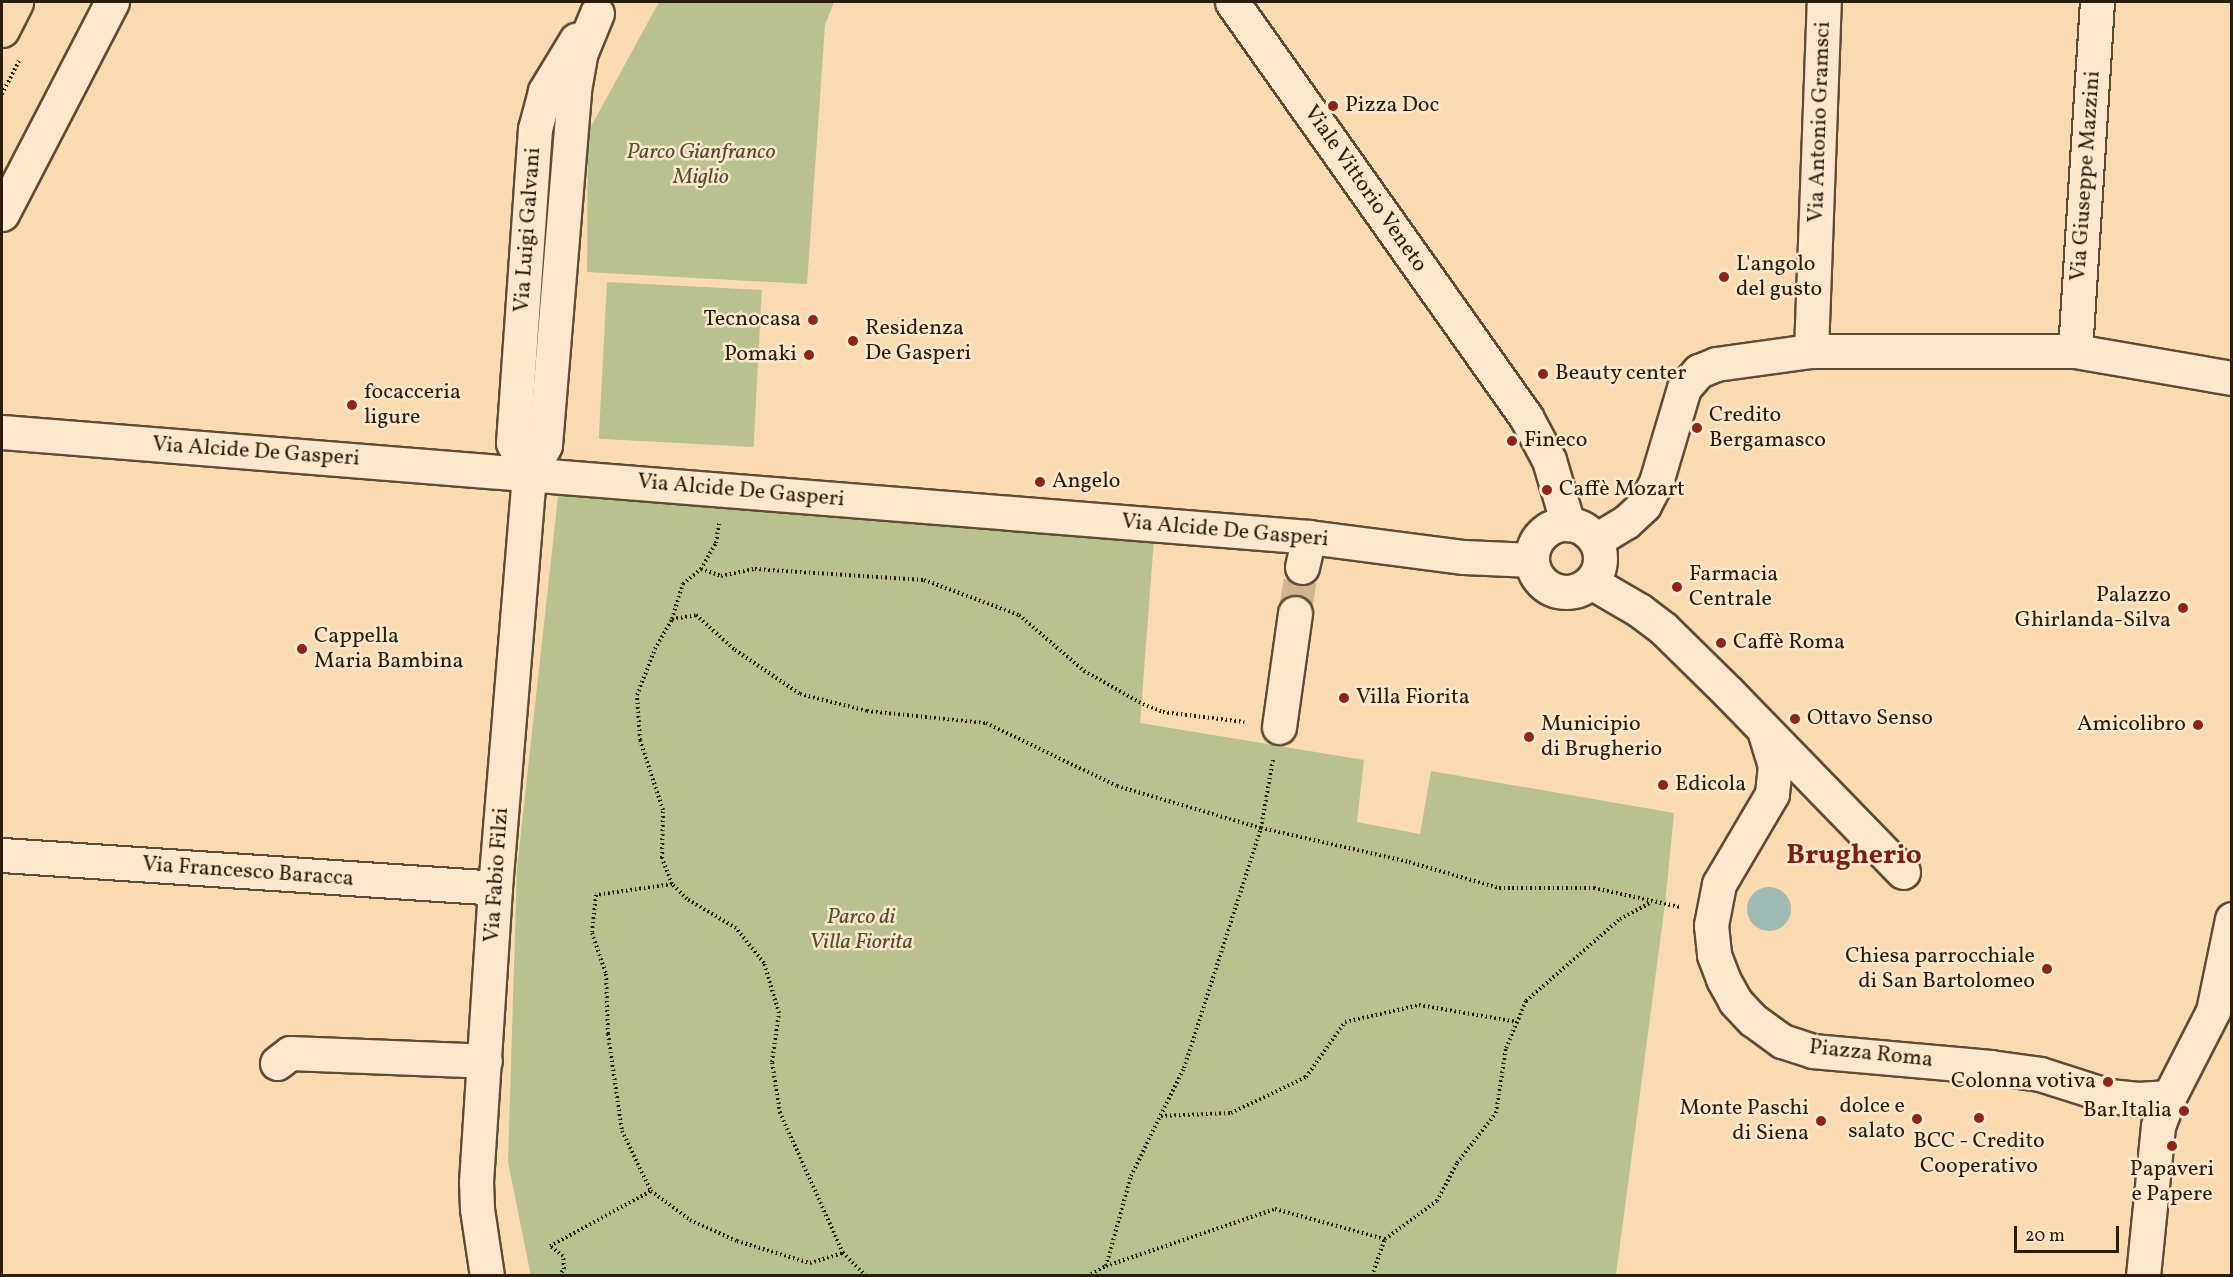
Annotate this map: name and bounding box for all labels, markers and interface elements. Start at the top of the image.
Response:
street label: Via Antonio Gramsci [1803,21,1837,223]
street label: Via Giuseppe Mazzini [2065,70,2107,282]
place label: Pizza Doc [1345,93,1439,119]
marker: Pizza Doc [1326,99,1340,113]
street label: Viale Vittorio Veneto [1297,100,1433,278]
park label: Parco Gianfranco Miglio [627,139,775,190]
street label: Via Luigi Galvani [509,147,547,313]
place label: L'angolo del gusto [1736,251,1822,302]
marker: L'angolo del gusto [1717,270,1731,284]
place label: Tecnocasa [703,307,801,333]
marker: Tecnocasa [806,313,820,327]
place label: Residenza De Gasperi [865,315,971,366]
marker: Residenza De Gasperi [846,334,860,348]
place label: Pomaki [724,342,797,368]
marker: Pomaki [802,348,816,362]
place label: Beauty center [1555,361,1687,387]
marker: Beauty center [1536,367,1550,381]
place label: focacceria ligure [364,379,461,430]
marker: focacceria ligure [345,398,359,412]
place label: Credito Bergamasco [1709,402,1826,454]
marker: Credito Bergamasco [1690,421,1704,435]
place label: Fineco [1524,428,1587,454]
street label: Via Alcide De Gasperi [151,432,361,472]
marker: Fineco [1505,434,1519,448]
street label: Via Alcide De Gasperi [636,469,846,513]
place label: Angelo [1052,469,1121,495]
marker: Angelo [1033,475,1047,489]
place label: Caffè Mozart [1559,477,1685,503]
marker: Caffè Mozart [1540,483,1554,497]
street label: Via Alcide De Gasperi [1120,509,1330,553]
place label: Farmacia Centrale [1689,561,1778,612]
marker: Farmacia Centrale [1670,580,1684,594]
place label: Palazzo Ghirlanda-Silva [2015,582,2171,634]
marker: Palazzo Ghirlanda-Silva [2176,601,2190,615]
place label: Cappella Maria Bambina [314,623,464,674]
place label: Caffè Roma [1733,630,1845,656]
marker: Caffè Roma [1714,636,1728,650]
marker: Cappella Maria Bambina [295,642,309,656]
place label: Villa Fiorita [1356,685,1470,711]
marker: Villa Fiorita [1337,691,1351,705]
place label: Ottavo Senso [1807,706,1933,732]
place label: Municipio di Brugherio [1541,711,1662,762]
marker: Ottavo Senso [1788,712,1802,726]
place label: Amicolibro [2077,712,2186,738]
marker: Amicolibro [2191,718,2205,732]
marker: Municipio di Brugherio [1522,730,1536,744]
place label: Edicola [1675,772,1746,798]
marker: Edicola [1656,778,1670,792]
street label: Via Fabio Filzi [479,807,515,943]
district label: Brugherio [1786,839,1922,873]
street label: Via Francesco Baracca [141,851,355,893]
park label: Parco di Villa Fiorita [809,904,913,956]
place label: Chiesa parrocchiale di San Bartolomeo [1845,943,2035,994]
marker: Chiesa parrocchiale di San Bartolomeo [2040,962,2054,976]
street label: Piazza Roma [1808,1034,1934,1074]
place label: Colonna votiva [1950,1069,2096,1095]
marker: Colonna votiva [2101,1075,2115,1089]
place label: dolce e salato [1839,1093,1905,1144]
place label: Monte Paschi di Siena [1680,1095,1809,1146]
place label: Bar Italia [2083,1098,2172,1124]
marker: Bar Italia [2177,1104,2191,1118]
marker: BCC - Credito Cooperativo [1972,1111,1986,1125]
marker: dolce e salato [1910,1112,1924,1126]
marker: Monte Paschi di Siena [1814,1114,1828,1128]
place label: BCC - Credito Cooperativo [1913,1128,2045,1180]
marker: Papaveri e Papere [2165,1139,2179,1153]
place label: Papaveri e Papere [2130,1156,2214,1208]
scale bar [2017,1214,2122,1252]
text: 20 m [2025,1224,2065,1249]

